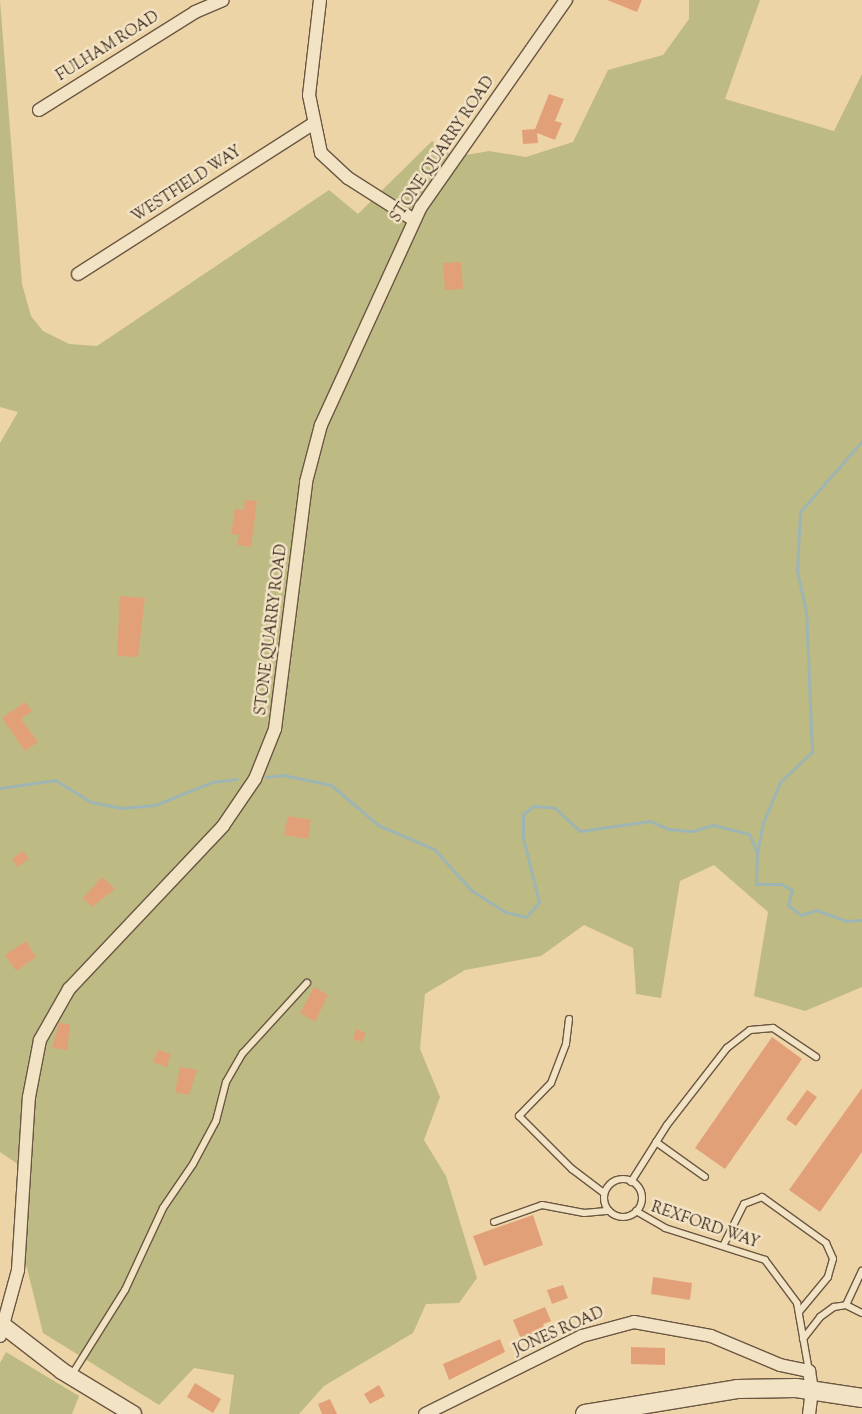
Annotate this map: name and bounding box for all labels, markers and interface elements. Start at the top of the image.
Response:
street label: FULHAM ROAD [54,8,162,86]
street label: STONE QUARRY ROAD [387,74,499,226]
street label: WESTFIELD WAY [129,143,245,227]
street label: STONE QUARRY ROAD [253,543,291,717]
street label: REXFORD WAY [649,1199,761,1253]
street label: JONES ROAD [511,1304,607,1360]

